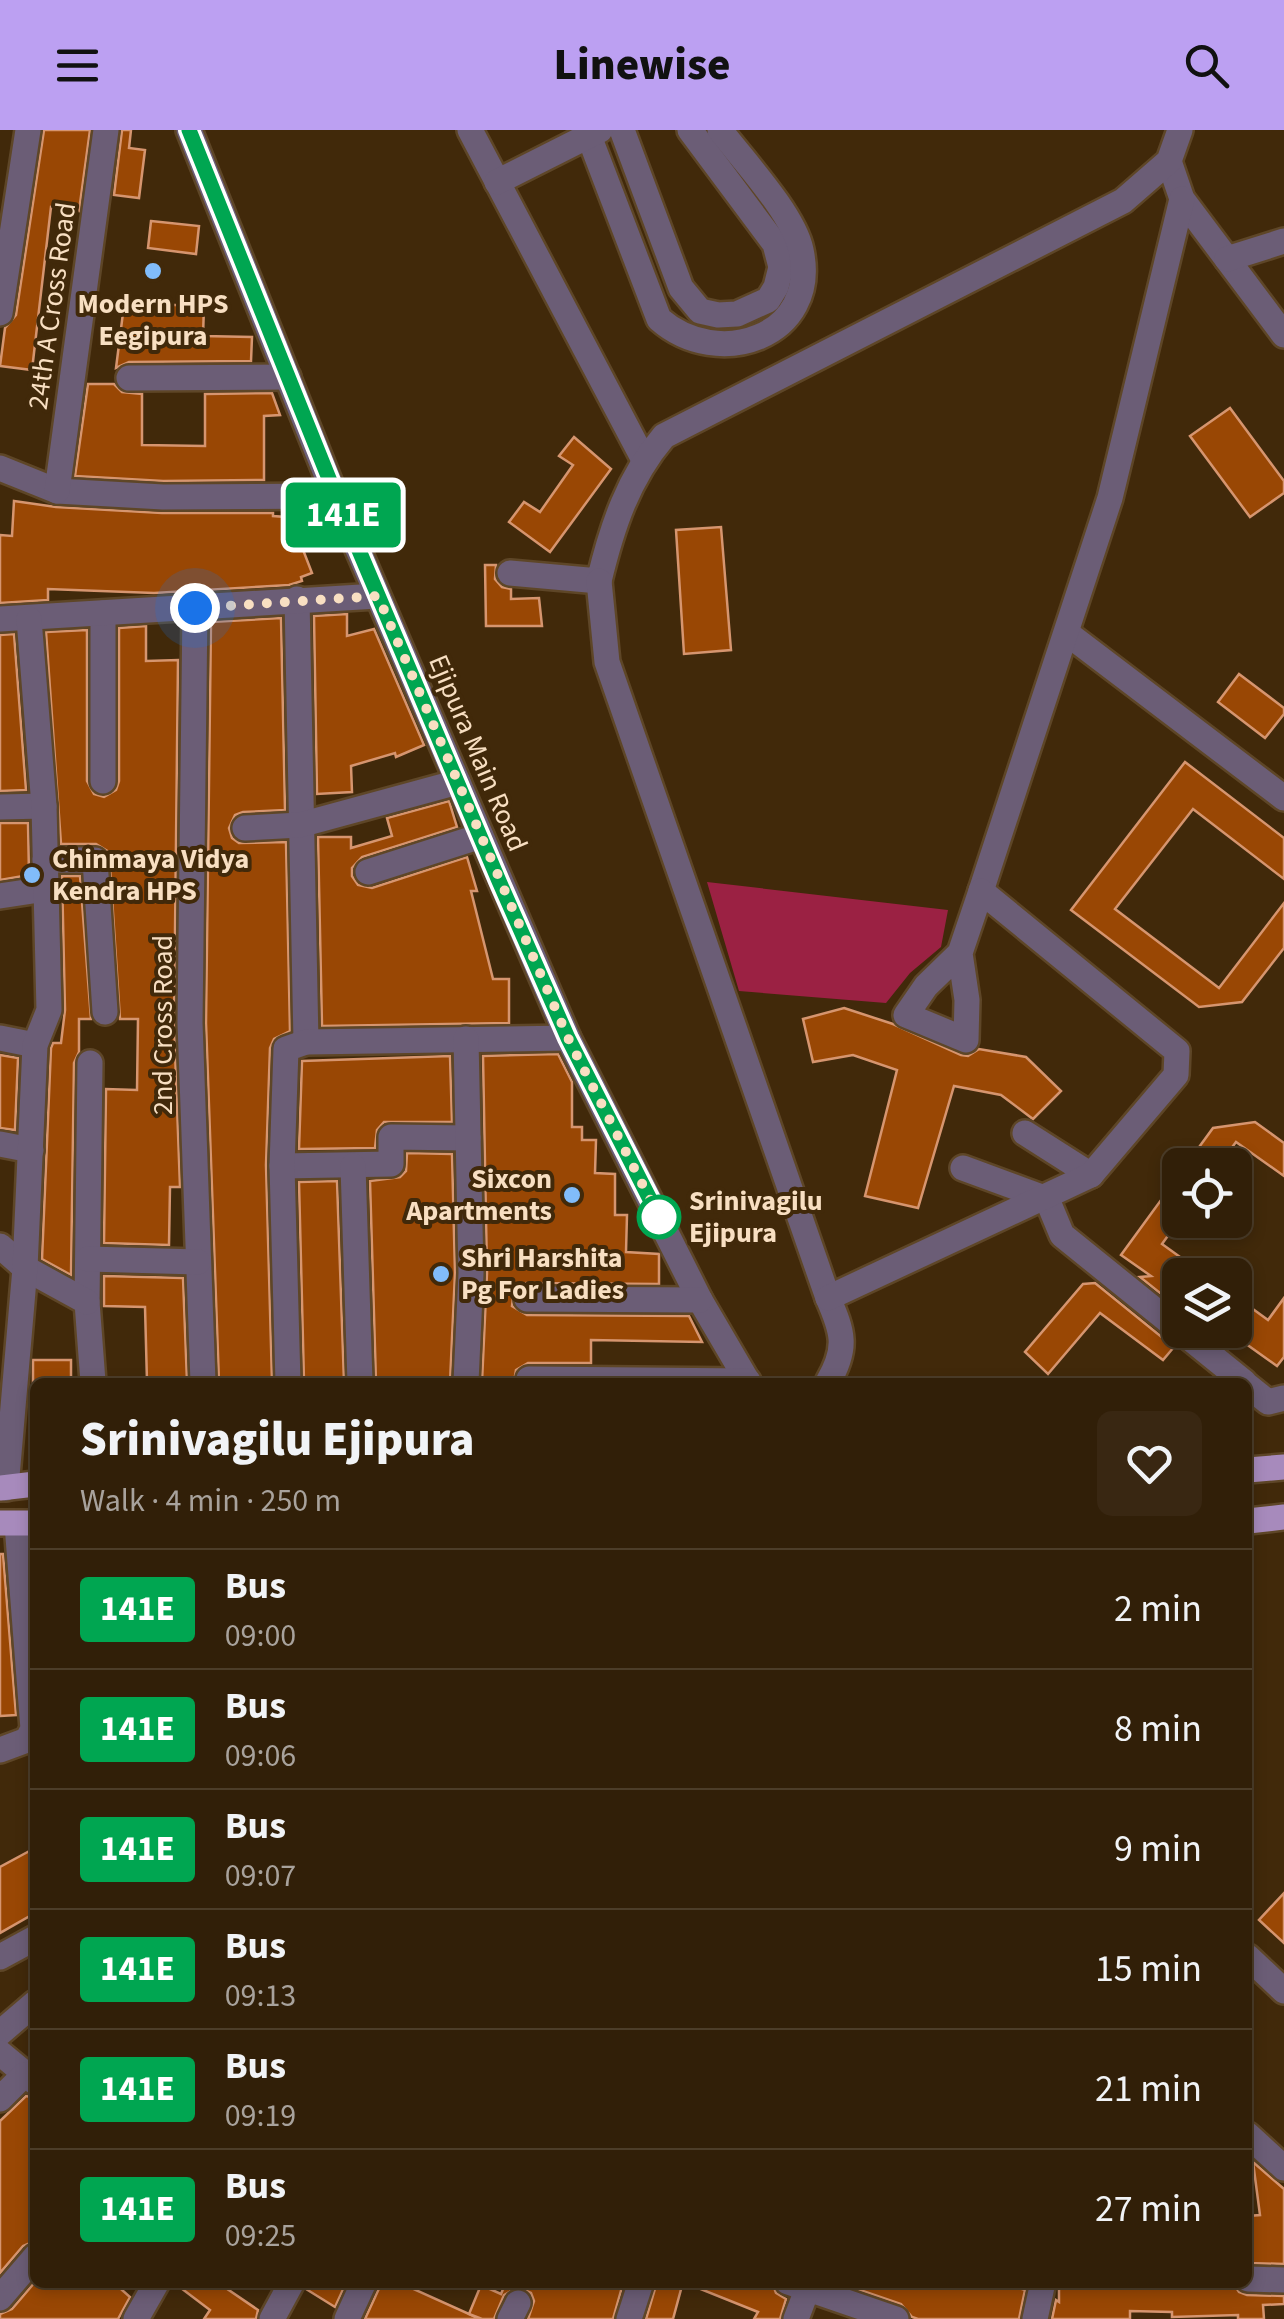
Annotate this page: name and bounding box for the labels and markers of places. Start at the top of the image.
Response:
marker: Modern HPS Eegipura [142,260,164,282]
place label: Modern HPS Eegipura [77,284,229,356]
place label: Chinmaya Vidya Kendra HPS [52,839,249,911]
marker: Chinmaya Vidya Kendra HPS [21,864,43,886]
place label: Sixcon Apartments [405,1159,552,1231]
place label: Srinivagilu Ejipura [689,1181,823,1253]
marker: Sixcon Apartments [561,1184,583,1206]
marker: Srinivagilu Ejipura [638,1196,680,1238]
place label: Shri Harshita Pg For Ladies [461,1238,624,1310]
marker: Shri Harshita Pg For Ladies [430,1263,452,1285]

